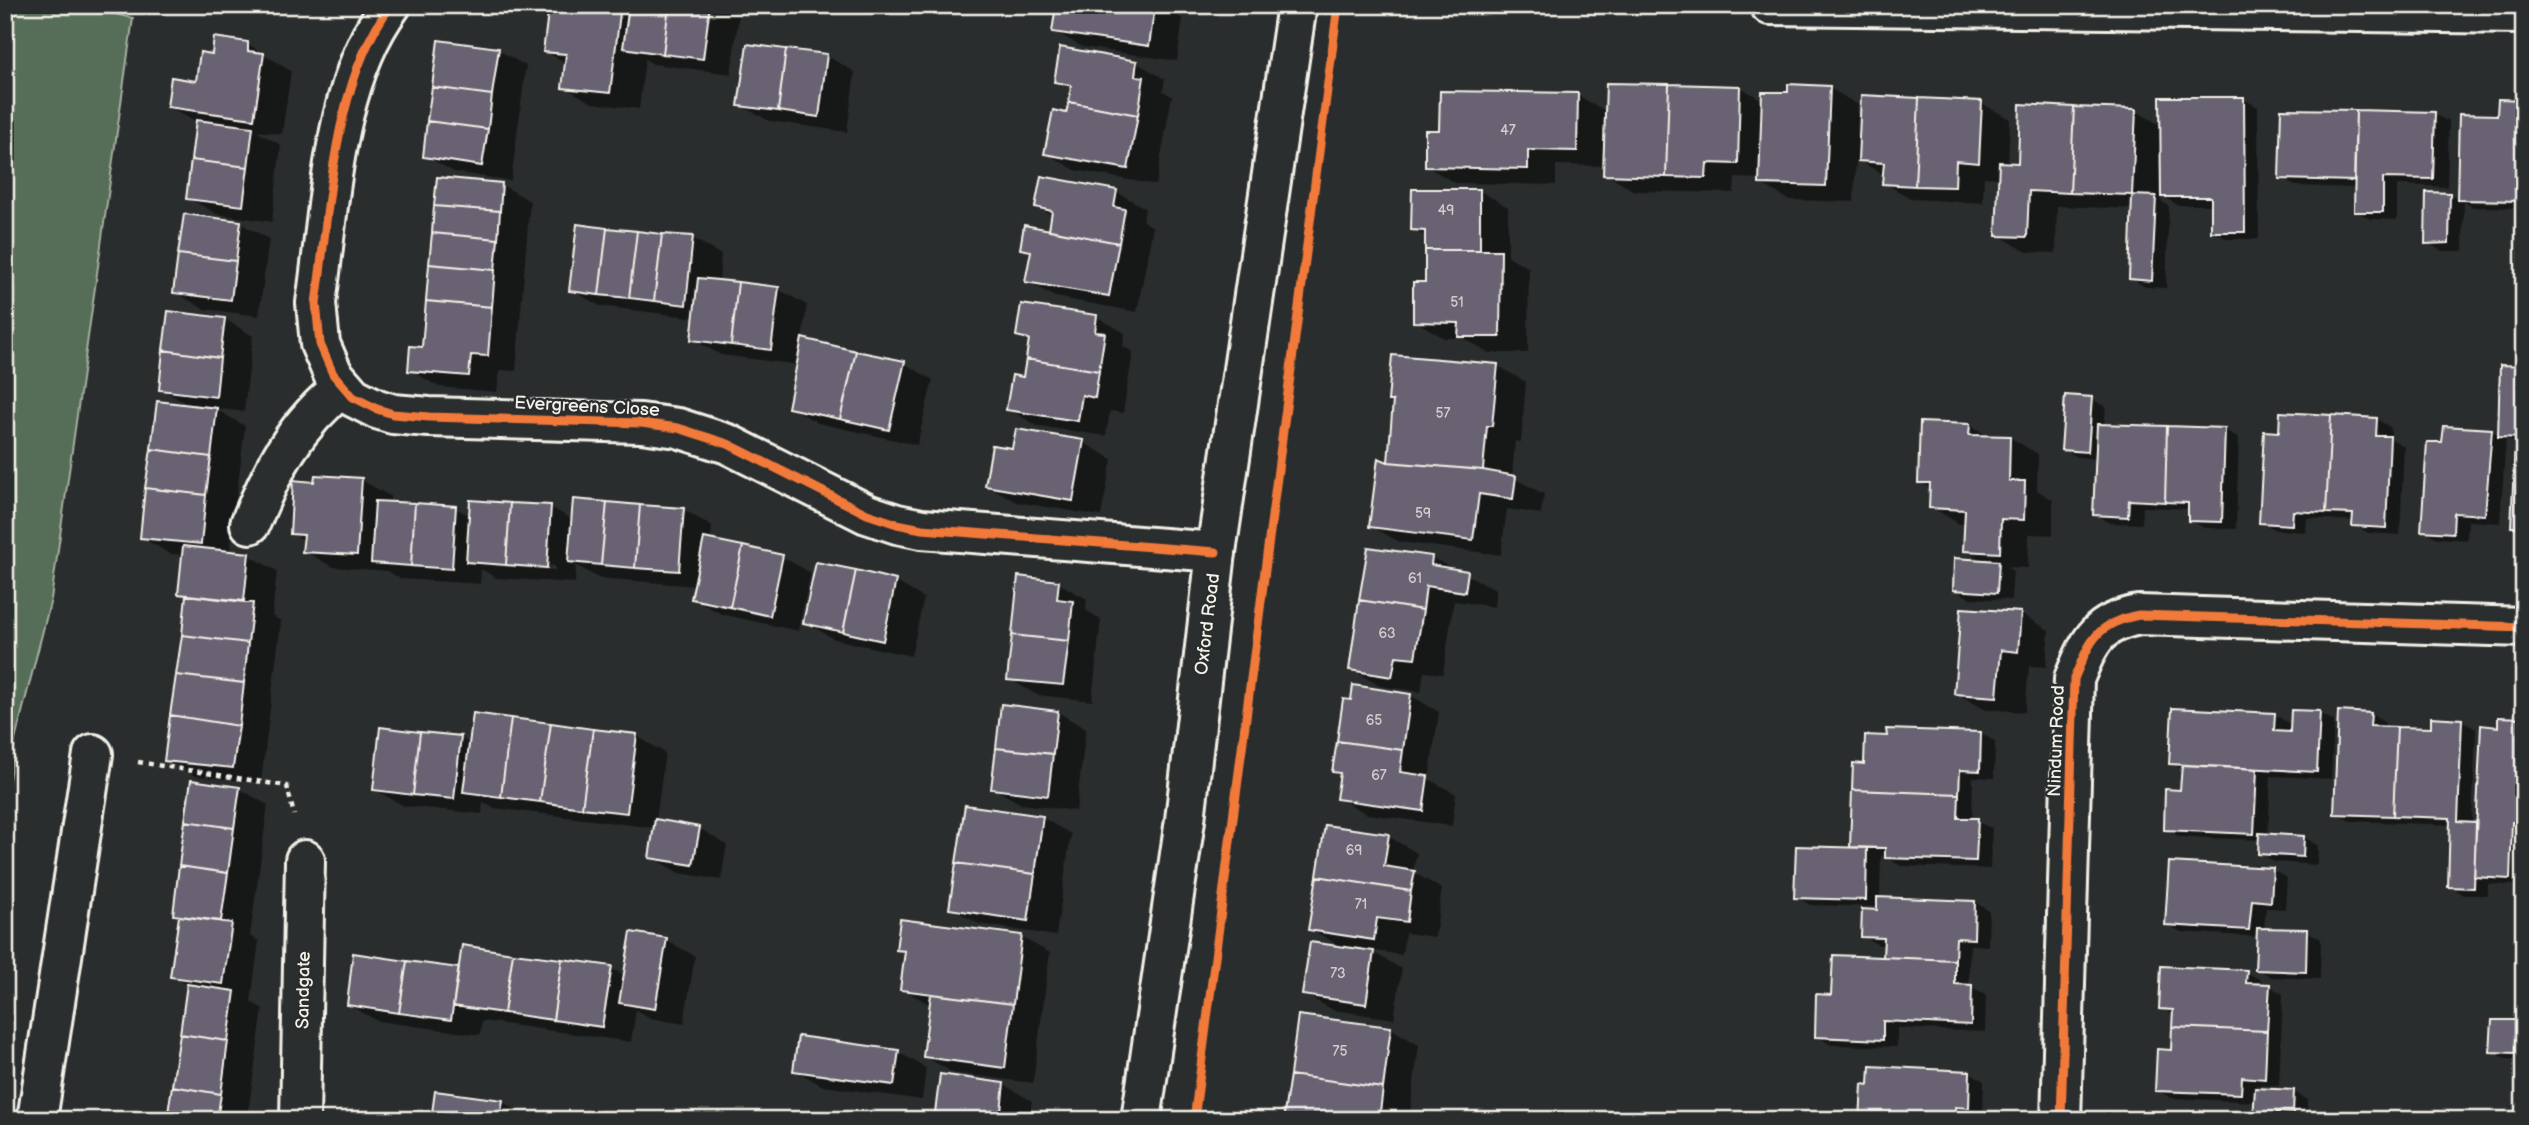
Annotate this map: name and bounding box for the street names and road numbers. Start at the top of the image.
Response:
street label: Evergreens Close [514,392,660,421]
street label: Oxford Road [1191,572,1224,676]
street label: Nindum Road [2044,685,2069,797]
street label: Sandgate [292,951,315,1029]

